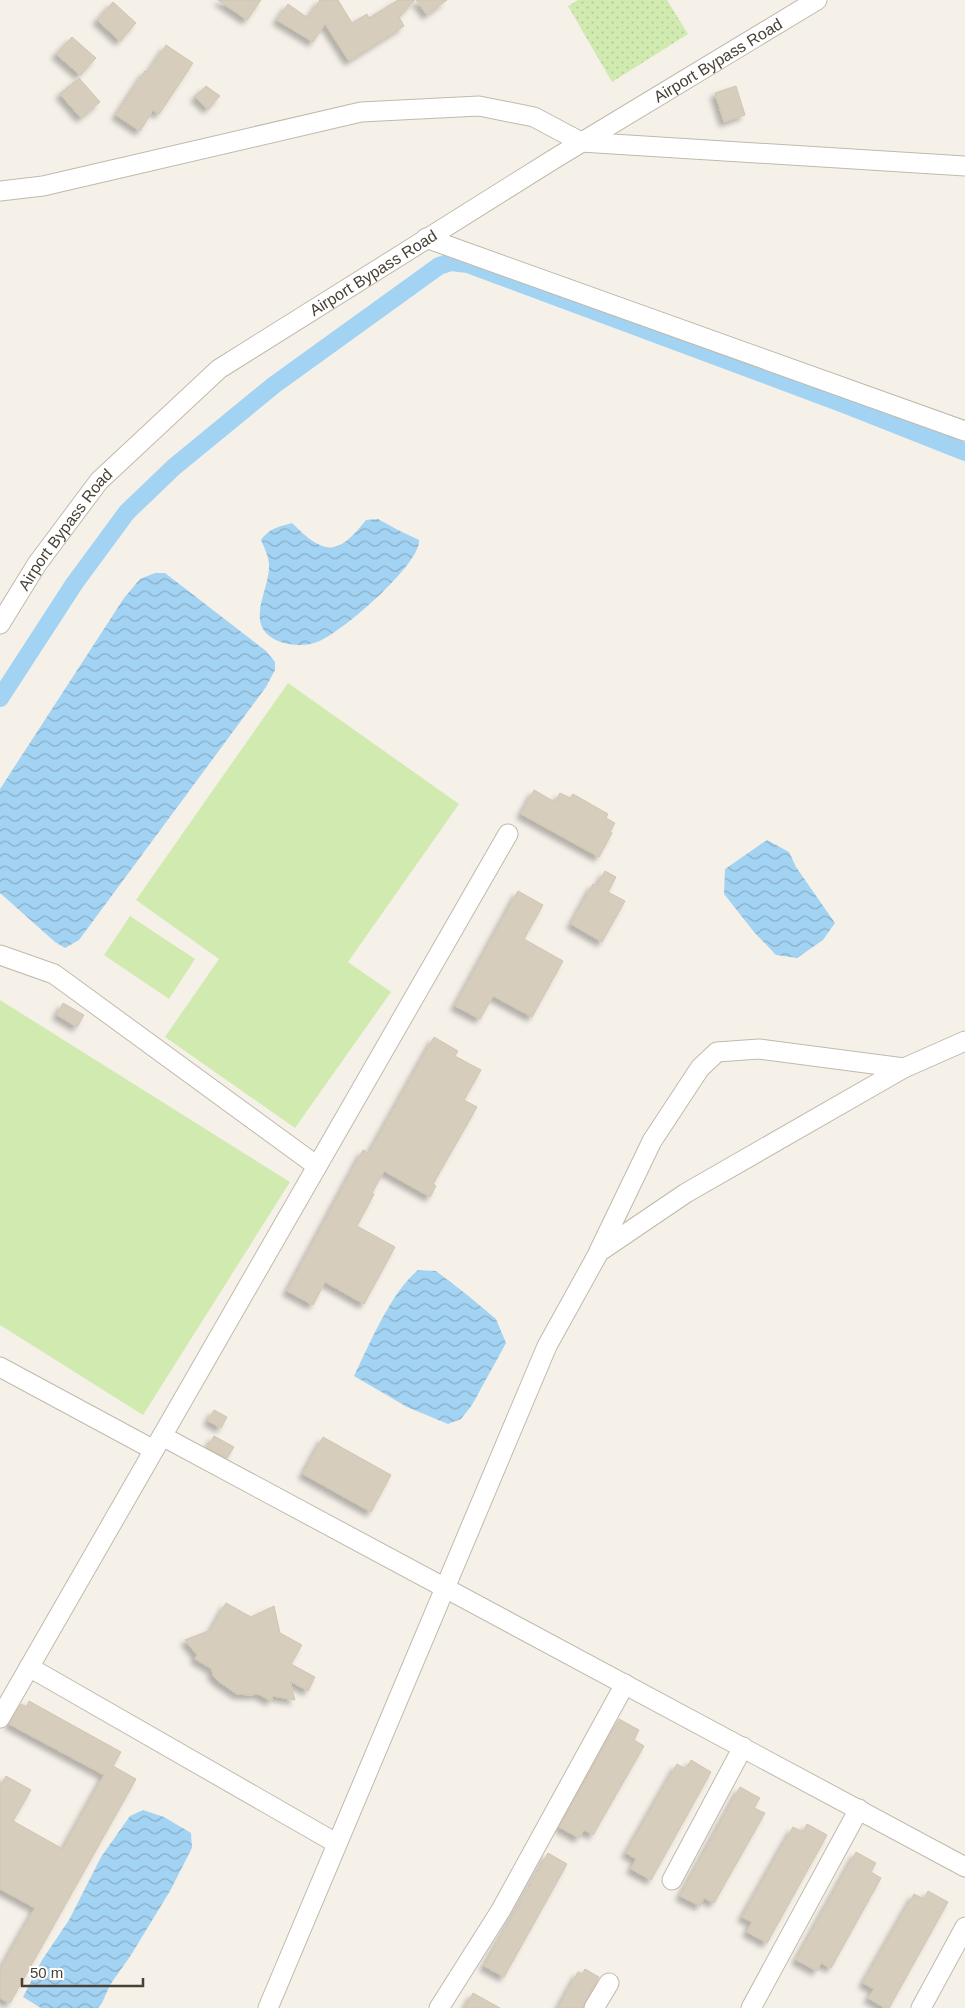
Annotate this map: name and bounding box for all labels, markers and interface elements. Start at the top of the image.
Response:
street label: Airport Bypass Road [651,15,785,105]
street label: Airport Bypass Road [306,226,440,319]
street label: Airport Bypass Road [15,465,115,593]
scale bar [22,1956,144,1988]
text: 50 m [30,1964,63,1981]

